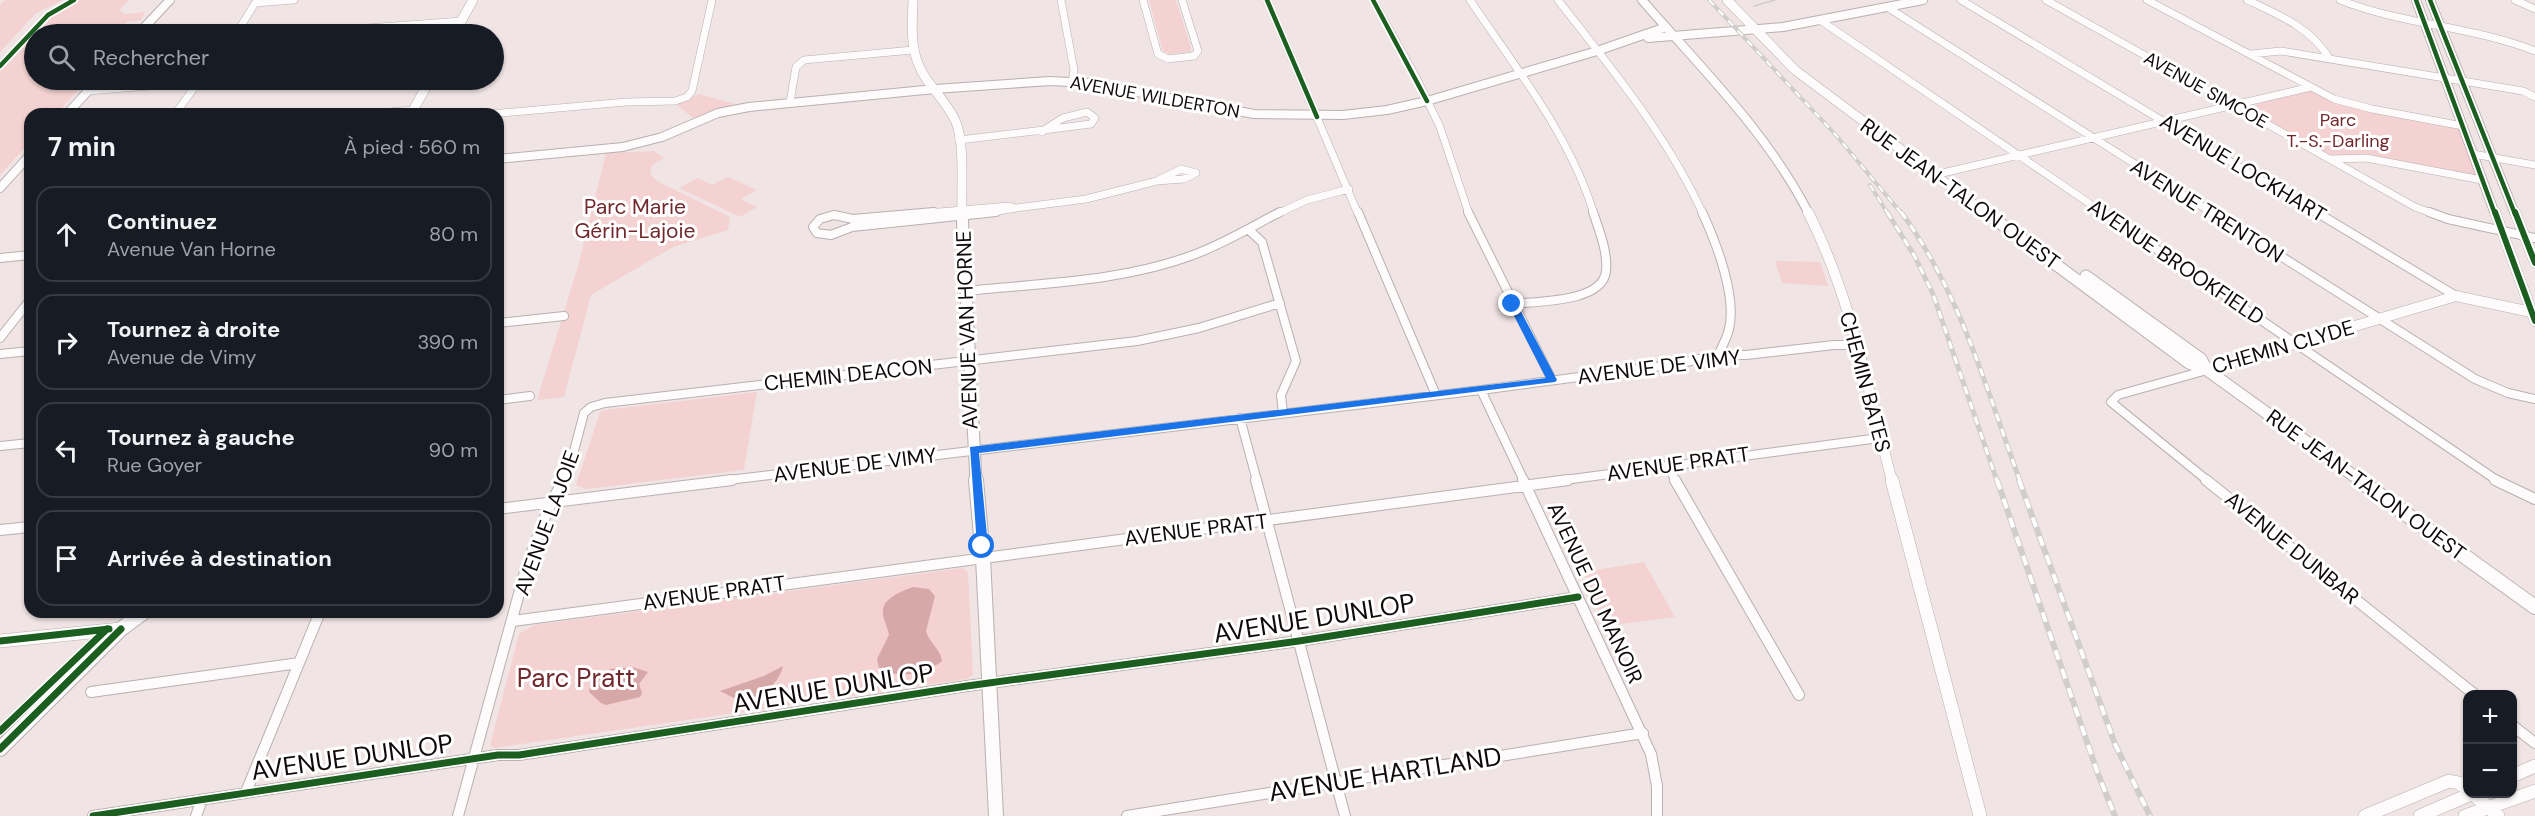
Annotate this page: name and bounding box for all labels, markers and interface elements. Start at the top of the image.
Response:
search box [24,24,504,90]
icon: search [45,41,78,74]
text: Rechercher [93,43,209,72]
street label: AVENUE SIMCOE [2140,46,2272,134]
street label: AVENUE WILDERTON [1068,70,1242,124]
street label: AVENUE LOCKHART [2155,107,2332,229]
park label: Parc T.-S.-Darling [2286,108,2390,153]
street label: RUE JEAN-TALON OUEST [1855,112,2066,276]
text: 7 min [48,130,116,164]
text: À pied · 560 m [344,134,480,160]
street label: AVENUE TRENTON [2125,153,2289,269]
park label: Parc Marie Gérin-Lajoie [574,193,696,245]
street label: AVENUE BROOKFIELD [2082,193,2270,331]
text: Continuez [107,207,217,236]
icon: ahead [50,218,83,251]
text: 80 m [429,221,478,247]
street label: AVENUE VAN HORNE [950,230,984,430]
text: Avenue Van Horne [107,236,276,262]
route end [1498,290,1524,316]
street label: CHEMIN BATES [1833,309,1897,455]
street label: CHEMIN CLYDE [2209,313,2357,381]
text: Tournez à droite [107,315,280,344]
icon: right [50,326,83,359]
text: 390 m [417,329,478,355]
street label: AVENUE DE VIMY [1576,343,1742,391]
text: Avenue de Vimy [107,344,256,370]
street label: CHEMIN DEACON [762,352,934,398]
street label: RUE JEAN-TALON OUEST [2261,403,2472,567]
text: Tournez à gauche [107,423,295,452]
icon: left [50,434,83,467]
text: 90 m [429,437,478,463]
street label: AVENUE PRATT [1605,440,1751,488]
street label: AVENUE DE VIMY [772,441,938,489]
street label: AVENUE LAJOIE [508,447,586,599]
text: Rue Goyer [107,452,202,478]
street label: AVENUE DUNBAR [2219,485,2365,611]
street label: AVENUE DU MANOIR [1541,498,1649,688]
street label: AVENUE PRATT [1123,507,1269,553]
route start [968,532,994,558]
icon: arrive [50,542,83,575]
text: Arrivée à destination [107,544,332,573]
street label: AVENUE PRATT [641,569,787,617]
street label: AVENUE DUNLOP [1211,585,1417,651]
street label: AVENUE DUNLOP [730,655,936,721]
park label: Parc Pratt [517,661,635,695]
map controls [2463,690,2517,798]
button: + [2463,690,2517,744]
street label: AVENUE DUNLOP [249,726,455,788]
street label: AVENUE HARTLAND [1266,739,1504,809]
button: − [2463,744,2517,798]

